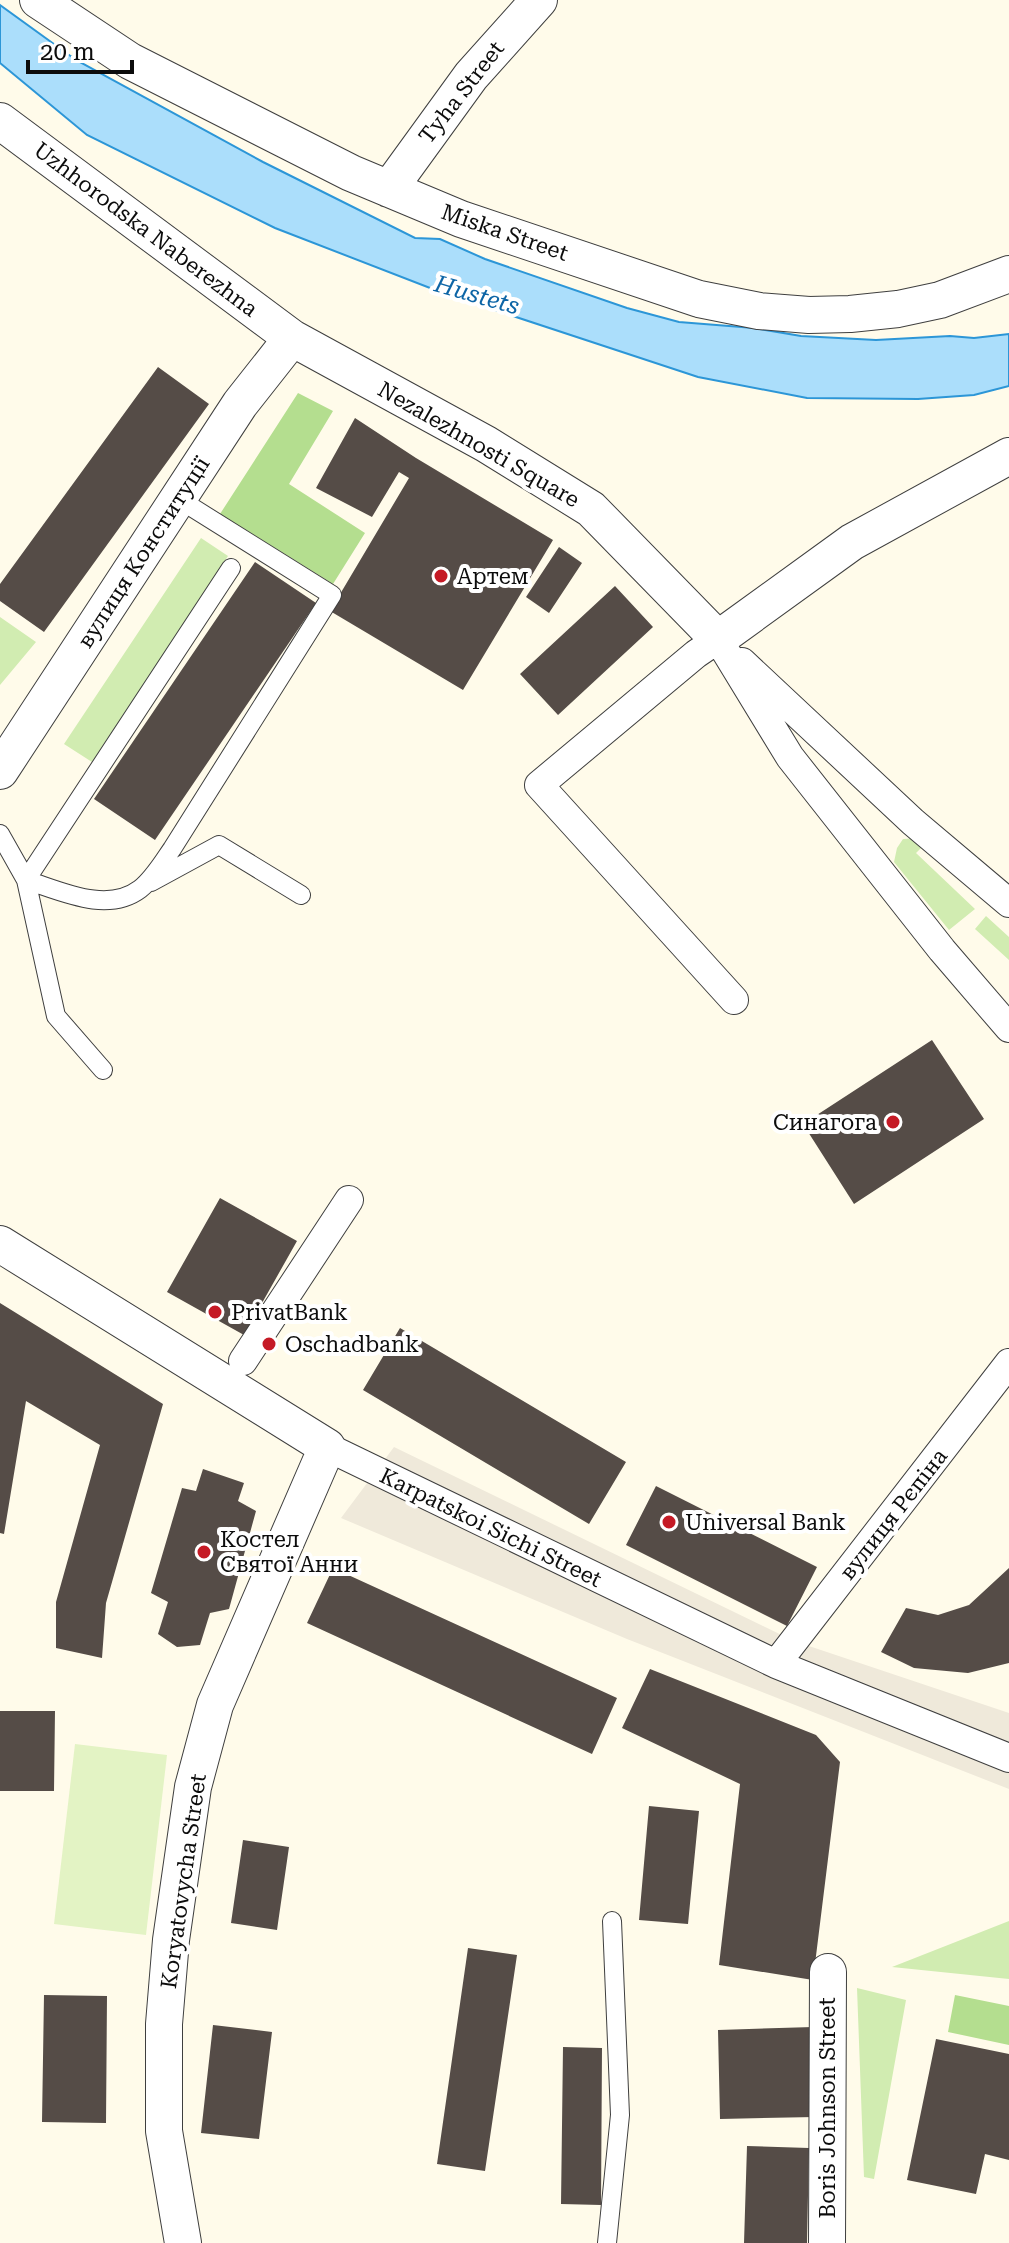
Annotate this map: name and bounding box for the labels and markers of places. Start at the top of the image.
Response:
place label: Артем [457,564,529,589]
marker: Артем [432,567,450,585]
place label: Синагога [773,1110,877,1135]
marker: Синагога [884,1113,902,1131]
place label: PrivatBank [231,1300,348,1325]
marker: PrivatBank [206,1303,224,1321]
place label: Oschadbank [285,1332,419,1357]
marker: Oschadbank [260,1335,278,1353]
place label: Universal Bank [685,1510,846,1535]
marker: Universal Bank [660,1513,678,1531]
place label: Костел Святої Анни [220,1527,358,1577]
marker: Костел Святої Анни [195,1543,213,1561]

